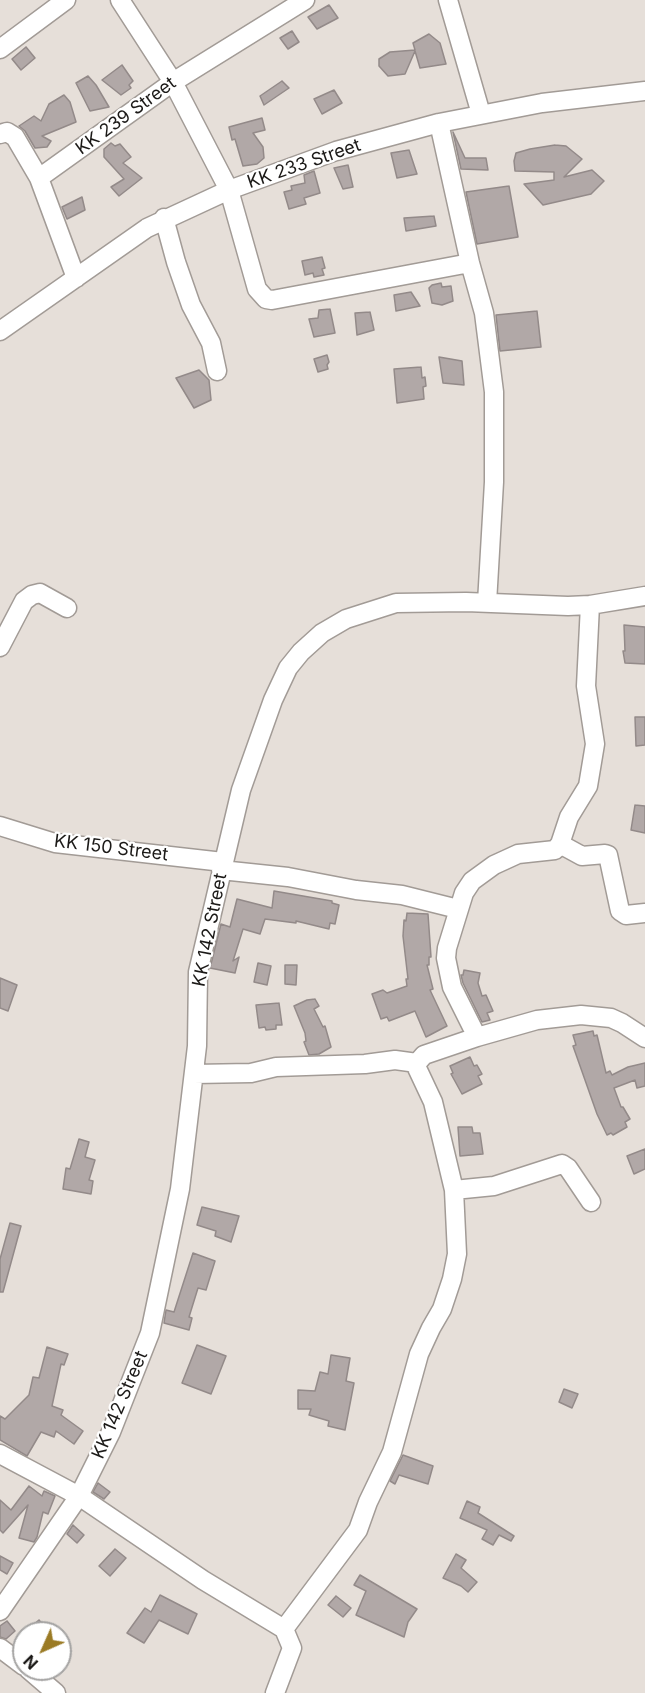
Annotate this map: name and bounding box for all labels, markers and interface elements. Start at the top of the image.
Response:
street label: KK 239 Street [72,72,180,160]
street label: KK 233 Street [245,135,363,193]
street label: KK 150 Street [53,830,169,866]
street label: KK 142 Street [188,871,232,989]
street label: KK 142 Street [88,1348,152,1462]
north arrow [12,1621,72,1681]
text: N [19,1651,42,1674]

